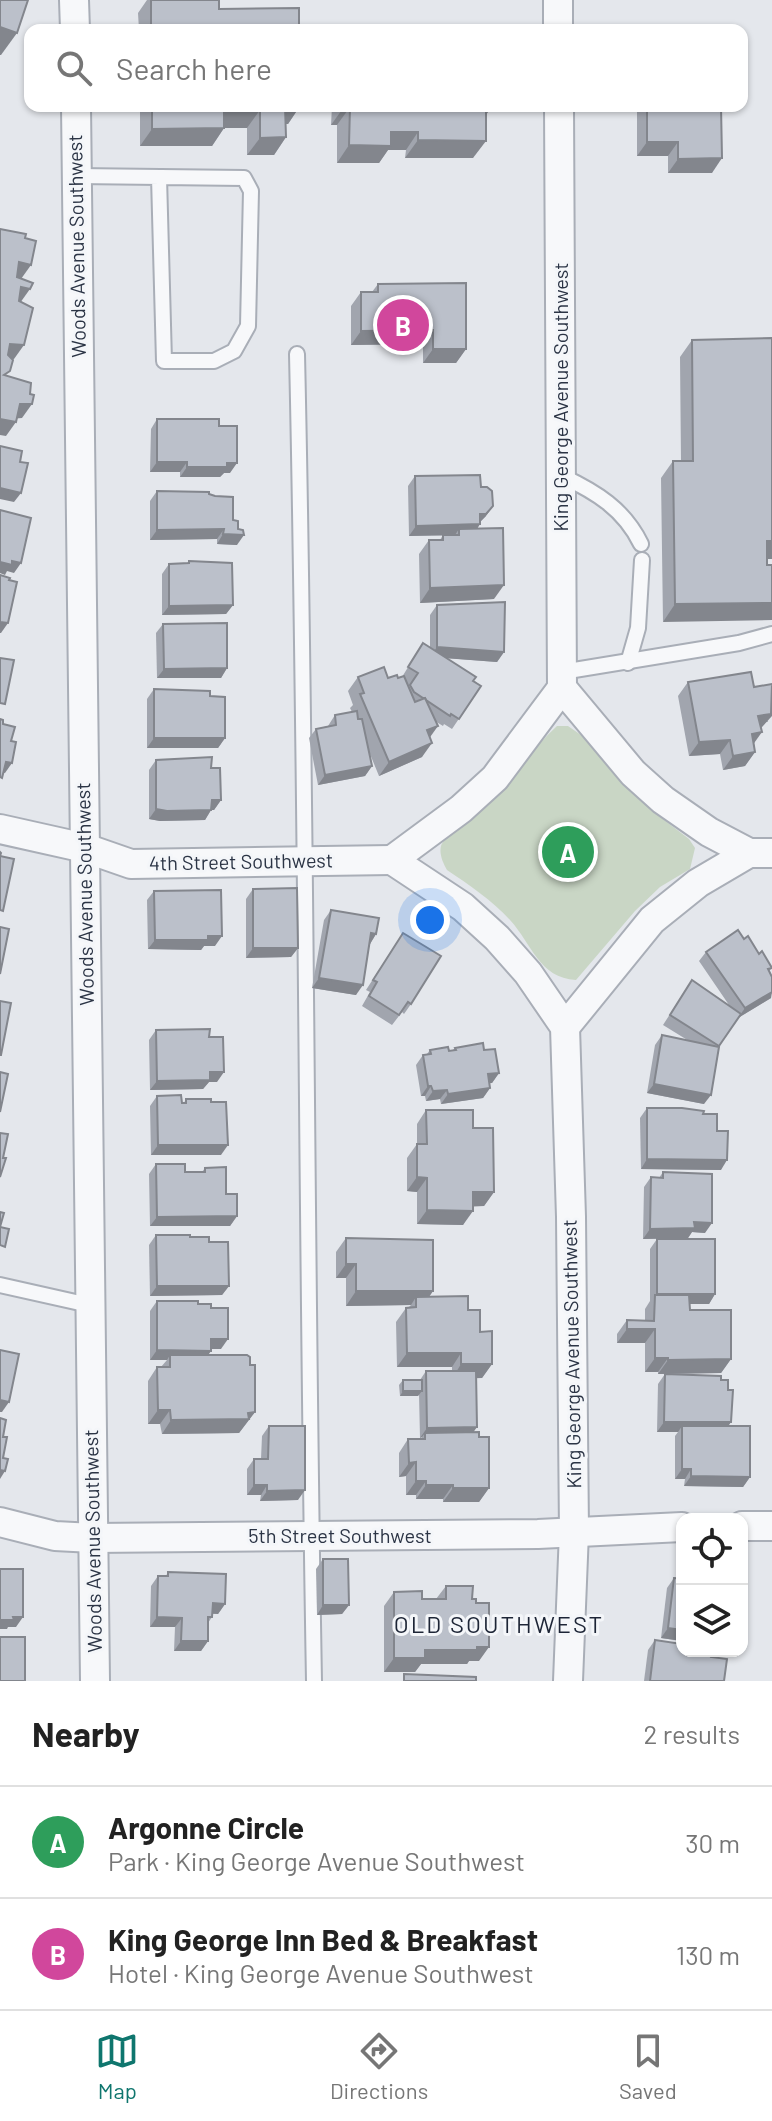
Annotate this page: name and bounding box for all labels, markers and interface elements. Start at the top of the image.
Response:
search box [24,24,748,112]
icon: search [52,46,96,90]
text: Search here [116,50,272,86]
street label: Woods Avenue Southwest [62,134,90,358]
street label: King George Avenue Southwest [548,262,572,532]
pin: B [377,295,429,355]
street label: Woods Avenue Southwest [70,782,98,1006]
pin: A [542,822,594,882]
street label: 4th Street Southwest [149,847,333,875]
your location [410,900,450,940]
street label: King George Avenue Southwest [557,1219,585,1489]
street label: Woods Avenue Southwest [78,1429,106,1653]
map controls [676,1513,748,1657]
button: locate [676,1513,748,1585]
street label: 5th Street Southwest [248,1523,432,1547]
button: layers [676,1585,748,1657]
district label: OLD SOUTHWEST [394,1609,604,1638]
text: Nearby [32,1713,140,1754]
text: 2 results [644,1718,740,1749]
text: Argonne Circle [108,1809,304,1845]
text: A [49,1827,67,1858]
text: 30 m [685,1827,740,1858]
text: Park · King George Avenue Southwest [108,1845,525,1876]
text: King George Inn Bed & Breakfast [108,1921,538,1957]
text: B [50,1939,66,1970]
text: 130 m [676,1939,740,1970]
text: Hotel · King George Avenue Southwest [108,1957,534,1988]
tab: Map [95,2029,139,2103]
tab: Directions [330,2029,428,2103]
tab: Saved [619,2029,677,2103]

